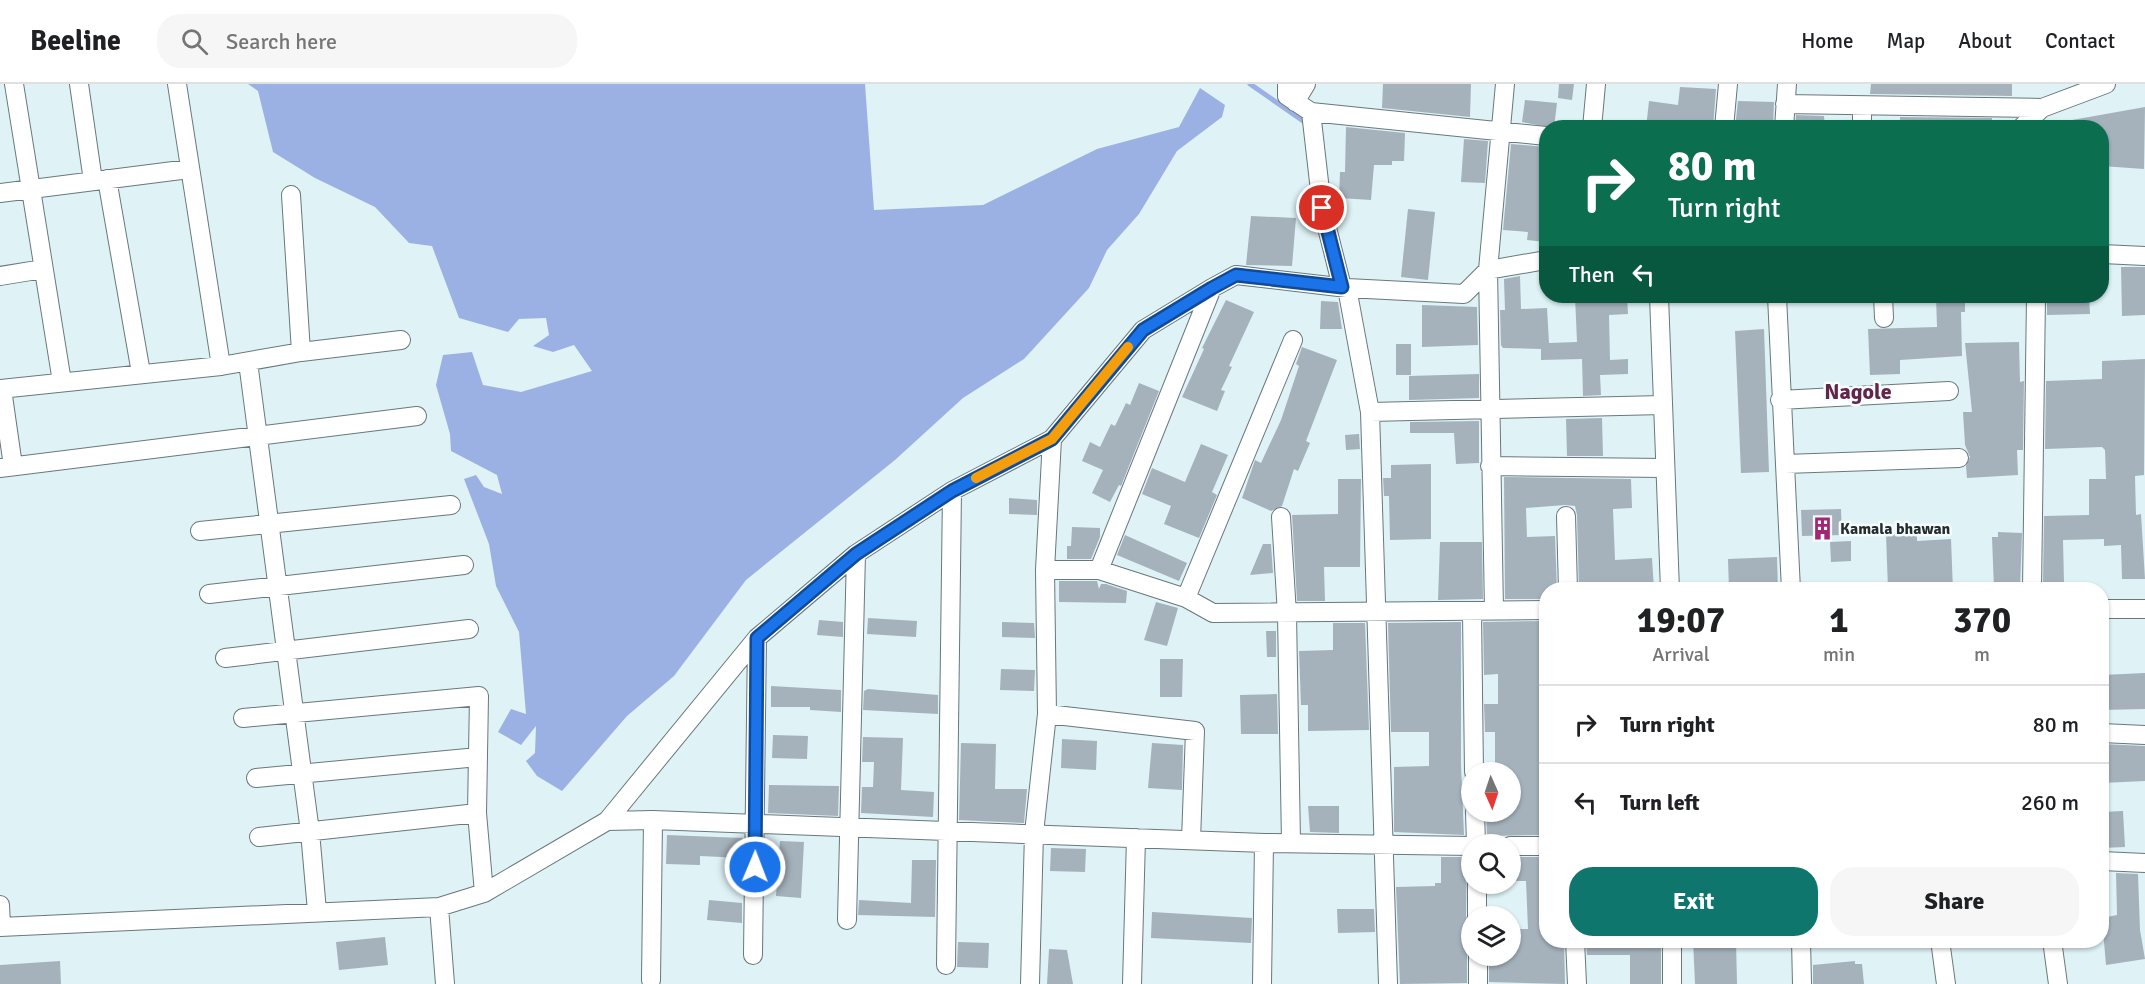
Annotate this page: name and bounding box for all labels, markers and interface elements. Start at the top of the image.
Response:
search box [157,14,577,68]
text: Beeline [30,24,121,58]
icon: search [178,25,211,58]
text: Search here [226,28,337,55]
text: Home [1801,28,1854,54]
text: Map [1887,28,1925,54]
text: About [1958,28,2012,54]
text: Contact [2045,28,2115,54]
text: 80 m [1668,141,1757,192]
icon: right [1569,144,1647,222]
pin [1296,182,1347,233]
icon: arrive [1305,191,1338,224]
text: Turn right [1668,192,1781,225]
icon: left [1627,258,1660,291]
text: Then [1569,261,1615,288]
district label: Nagole [1824,378,1892,405]
building icon: Kamala bhawan [1809,515,1835,541]
place label: Kamala bhawan [1840,519,1951,539]
text: 19:07 [1637,598,1725,643]
text: 1 [1829,598,1849,643]
text: 370 [1953,598,2011,643]
text: Arrival [1652,642,1710,667]
text: min [1823,642,1855,667]
text: m [1974,642,1990,667]
icon: right [1569,708,1602,741]
text: Turn right [1620,711,1715,738]
text: 80 m [2033,711,2079,738]
north arrow [1461,762,1521,822]
map controls [1461,762,1521,966]
icon: left [1569,786,1602,819]
text: Turn left [1620,789,1700,816]
text: 260 m [2021,789,2079,816]
button: search [1461,834,1521,894]
position arrow [723,835,787,899]
button: Exit [1569,867,1818,936]
button: Share [1830,867,2079,936]
button: layers [1461,906,1521,966]

